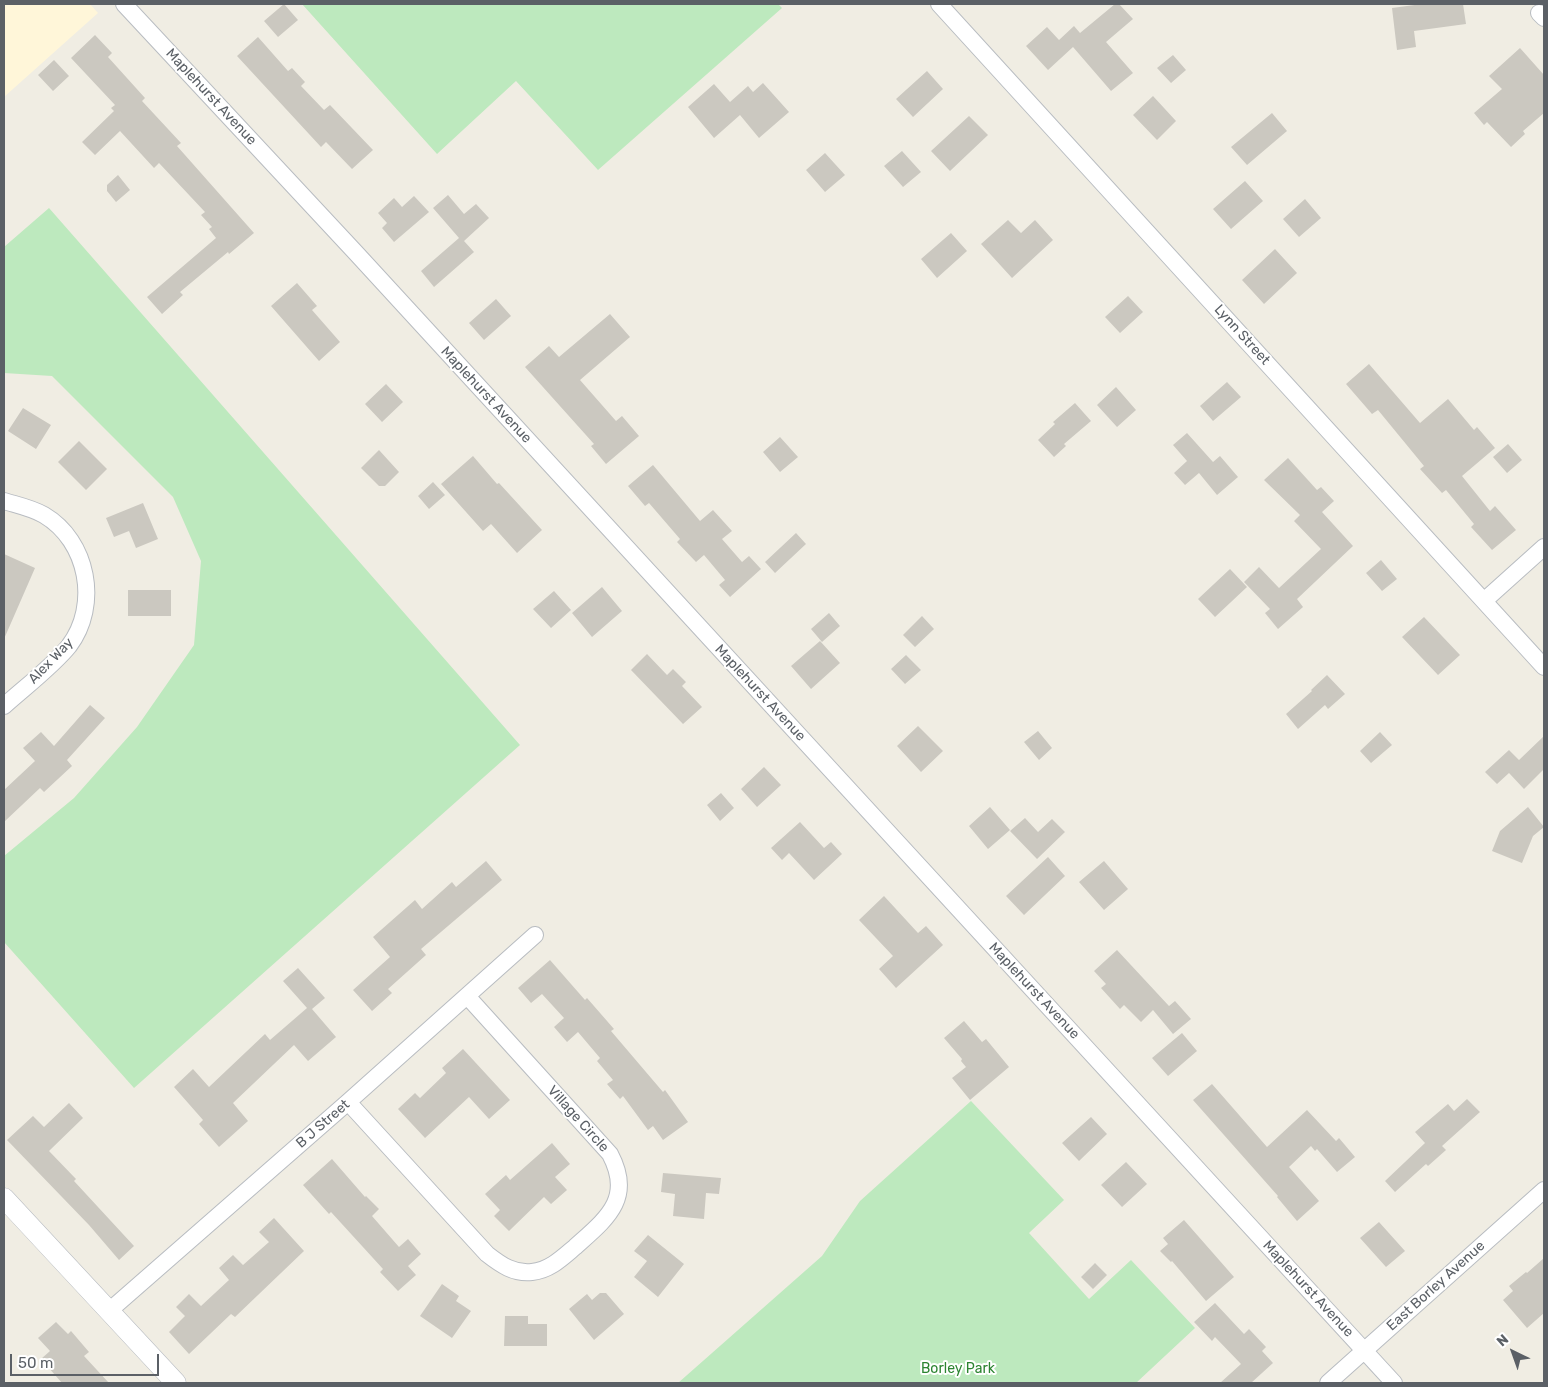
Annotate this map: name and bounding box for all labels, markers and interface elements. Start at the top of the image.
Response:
street label: Maplehurst Avenue [162,45,260,149]
street label: Lynn Street [1211,301,1273,369]
street label: Maplehurst Avenue [437,343,535,447]
street label: Alex Way [25,634,77,688]
street label: Maplehurst Avenue [711,641,809,745]
street label: Maplehurst Avenue [985,939,1083,1043]
street label: Village Circle [544,1082,612,1156]
street label: B J Street [293,1096,353,1152]
street label: Maplehurst Avenue [1259,1237,1357,1341]
street label: East Borley Avenue [1384,1238,1488,1334]
north arrow [1488,1327,1538,1377]
text: N [1493,1331,1512,1350]
scale bar [12,1344,161,1376]
text: 50 m [18,1354,53,1372]
park label: Borley Park [921,1361,995,1377]

